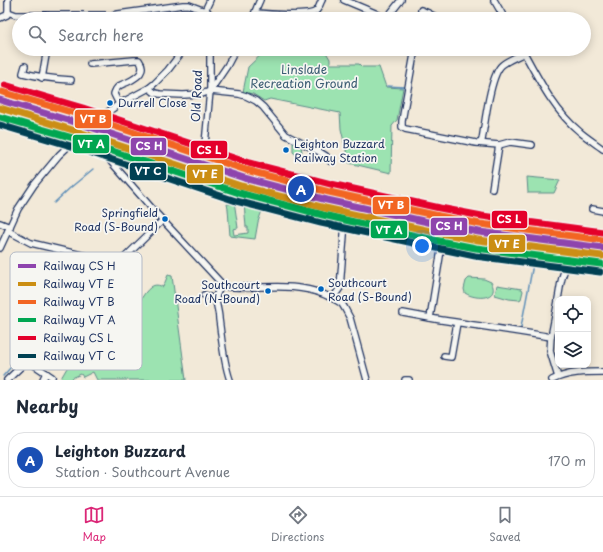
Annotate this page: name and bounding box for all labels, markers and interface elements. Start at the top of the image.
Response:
search box [12,12,591,56]
icon: search [26,23,48,45]
text: Search here [58,23,144,46]
park label: Linslade Recreation Ground [250,60,358,92]
street label: Old Road [186,69,206,122]
place label: Durrell Close [118,94,187,111]
marker: Durrell Close [105,98,115,108]
line badge: VT B [74,109,112,129]
text: VT B [80,110,107,127]
line badge: VT A [72,134,110,154]
text: VT A [77,135,105,152]
place label: Leighton Buzzard Railway Station [294,135,385,166]
line badge: CS H [130,137,167,156]
text: CS H [135,137,163,154]
line badge: CS L [190,140,228,159]
text: CS L [196,141,222,158]
marker: Leighton Buzzard Railway Station [281,145,291,155]
line badge: VT C [129,162,167,181]
text: VT C [134,162,162,179]
line badge: VT E [186,164,224,184]
text: VT E [192,165,218,182]
pin: A [288,174,314,204]
line badge: VT B [372,196,410,215]
text: VT B [378,196,405,213]
place label: Springfield Road (S-Bound) [74,204,158,235]
line badge: CS L [491,210,528,229]
text: CS L [496,210,522,227]
marker: Springfield Road (S-Bound) [160,214,170,224]
line badge: CS H [430,217,468,236]
text: CS H [435,217,463,234]
line badge: VT A [370,220,408,239]
text: VT A [375,221,403,238]
line badge: VT E [488,234,526,253]
text: VT E [494,235,520,252]
your location [412,236,432,256]
legend [10,252,142,370]
text: Railway CS H [43,257,116,274]
place label: Southcourt Road (S-Bound) [328,274,412,305]
text: Railway VT E [43,275,114,292]
place label: Southcourt Road (N-Bound) [174,276,261,307]
marker: Southcourt Road (S-Bound) [316,284,326,294]
marker: Southcourt Road (N-Bound) [263,286,273,296]
text: Railway VT B [43,293,114,310]
map controls [555,296,591,368]
button: locate [555,296,591,332]
text: Railway VT A [43,311,115,328]
text: Railway CS L [43,329,114,346]
button: layers [555,332,591,368]
text: Railway VT C [43,347,116,364]
text: Nearby [16,393,78,419]
text: Leighton Buzzard [55,439,186,462]
text: A [25,451,35,470]
text: 170 m [548,451,586,470]
text: Station · Southcourt Avenue [55,462,230,481]
tab: Map [82,504,106,545]
tab: Directions [271,504,324,545]
tab: Saved [489,504,521,545]

